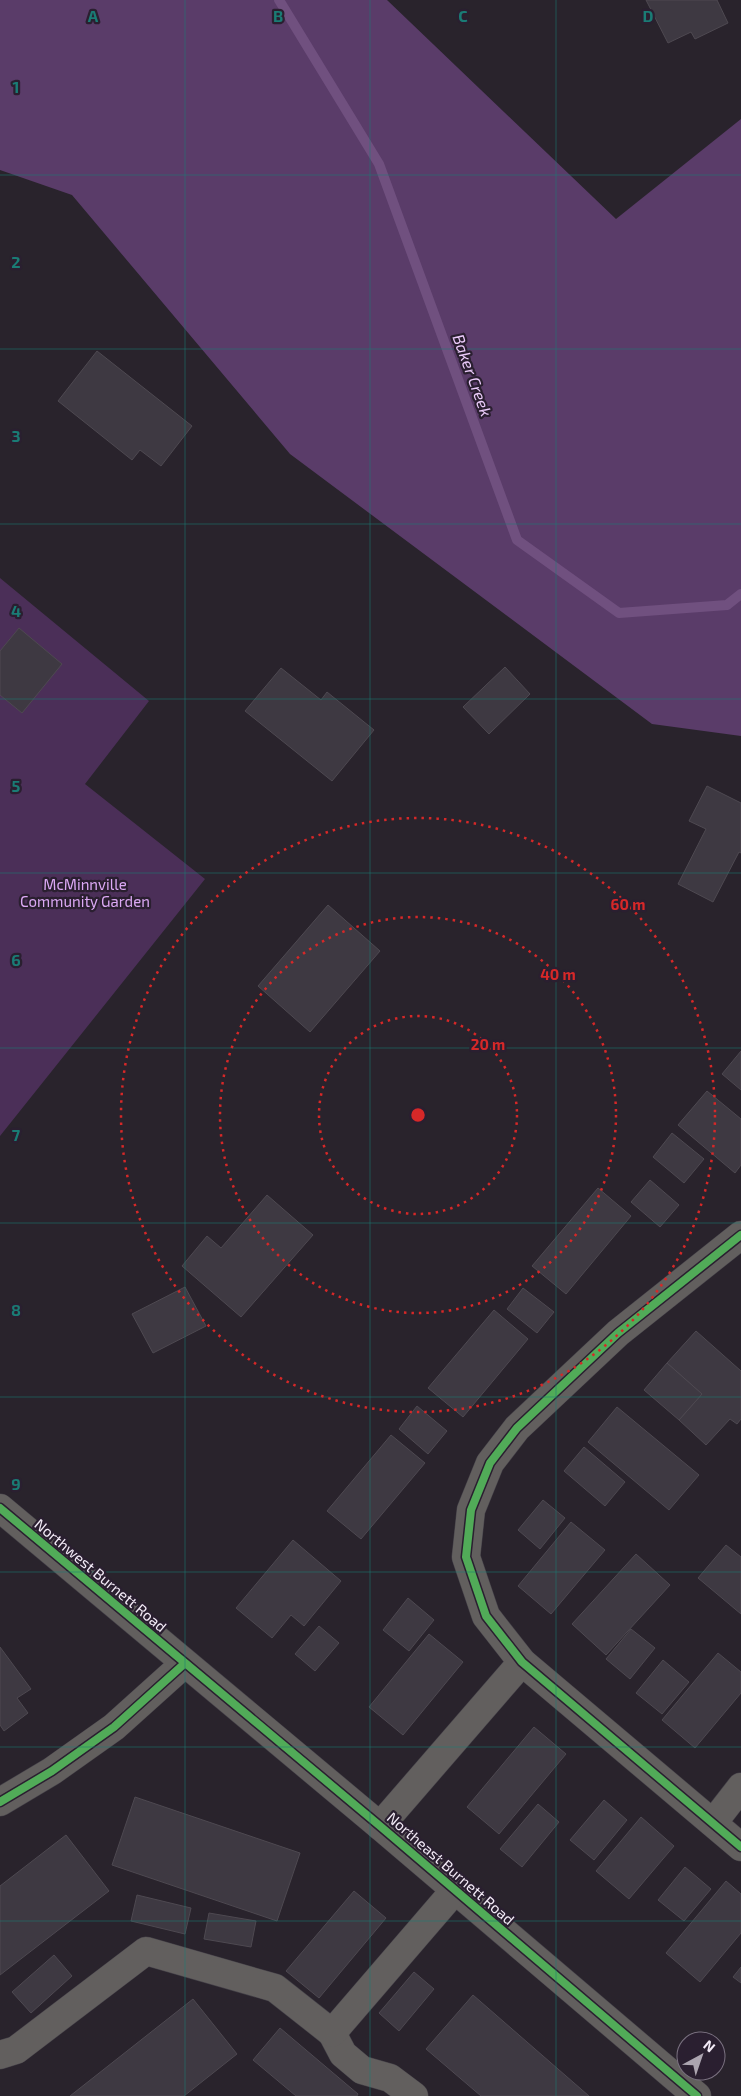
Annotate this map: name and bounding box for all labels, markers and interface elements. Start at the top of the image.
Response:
text: A [88,6,99,25]
text: B [273,6,283,25]
text: C [458,6,468,25]
text: D [643,6,654,25]
text: 1 [13,77,19,96]
text: 2 [11,252,21,271]
water label: Baker Creek [449,331,497,419]
text: 3 [11,426,21,445]
text: 4 [11,601,21,620]
text: 5 [12,776,21,795]
park label: McMinnville Community Garden [20,875,150,910]
text: 60 m [611,895,645,913]
text: 6 [11,950,21,969]
text: 40 m [540,965,576,983]
text: 20 m [471,1035,505,1053]
centre of rings [409,1106,427,1124]
text: 7 [12,1125,21,1144]
text: 8 [11,1300,21,1319]
text: 9 [11,1474,21,1493]
street label: Northwest Burnett Road [31,1515,171,1635]
street label: Northeast Burnett Road [384,1808,518,1928]
north arrow [676,2031,726,2081]
text: N [700,2036,719,2055]

